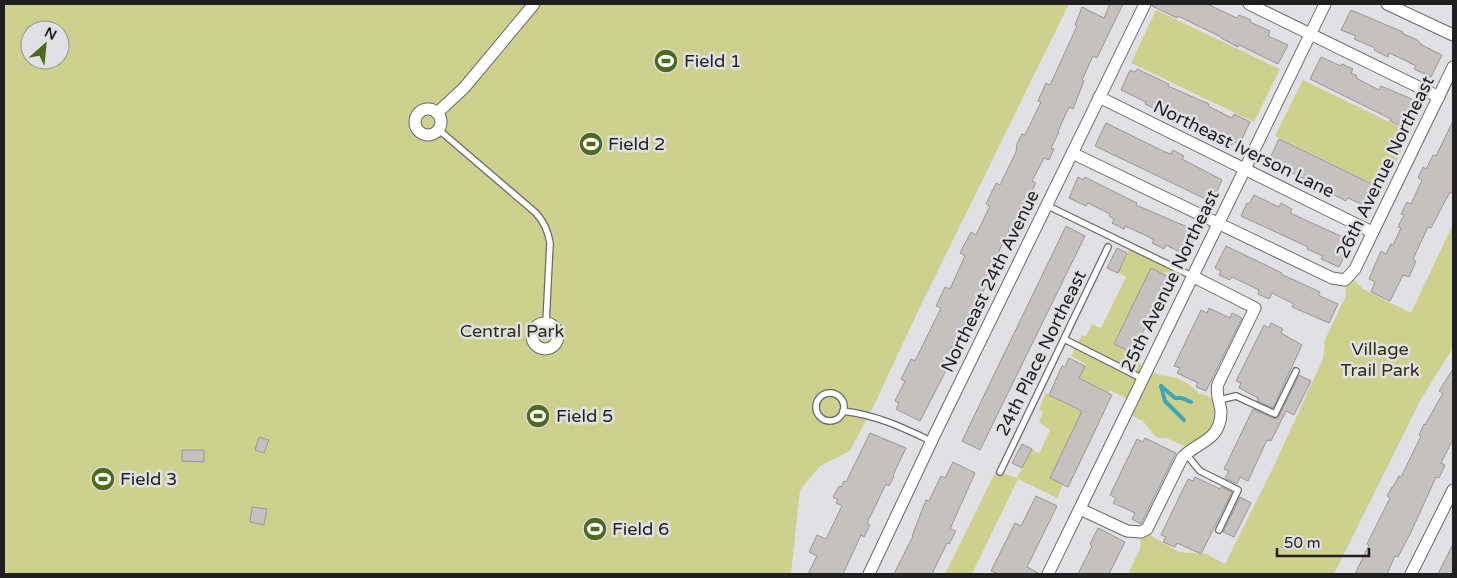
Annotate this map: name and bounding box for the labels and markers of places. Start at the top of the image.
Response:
sports icon: Field 1 [653,48,679,74]
place label: Field 1 [684,50,741,72]
sports icon: Field 2 [578,131,604,157]
place label: Field 2 [608,133,665,155]
sports icon: Field 5 [525,403,551,429]
place label: Field 5 [556,405,613,427]
sports icon: Field 3 [90,466,116,492]
place label: Field 3 [120,468,177,490]
sports icon: Field 6 [582,516,608,542]
place label: Field 6 [612,518,669,540]

